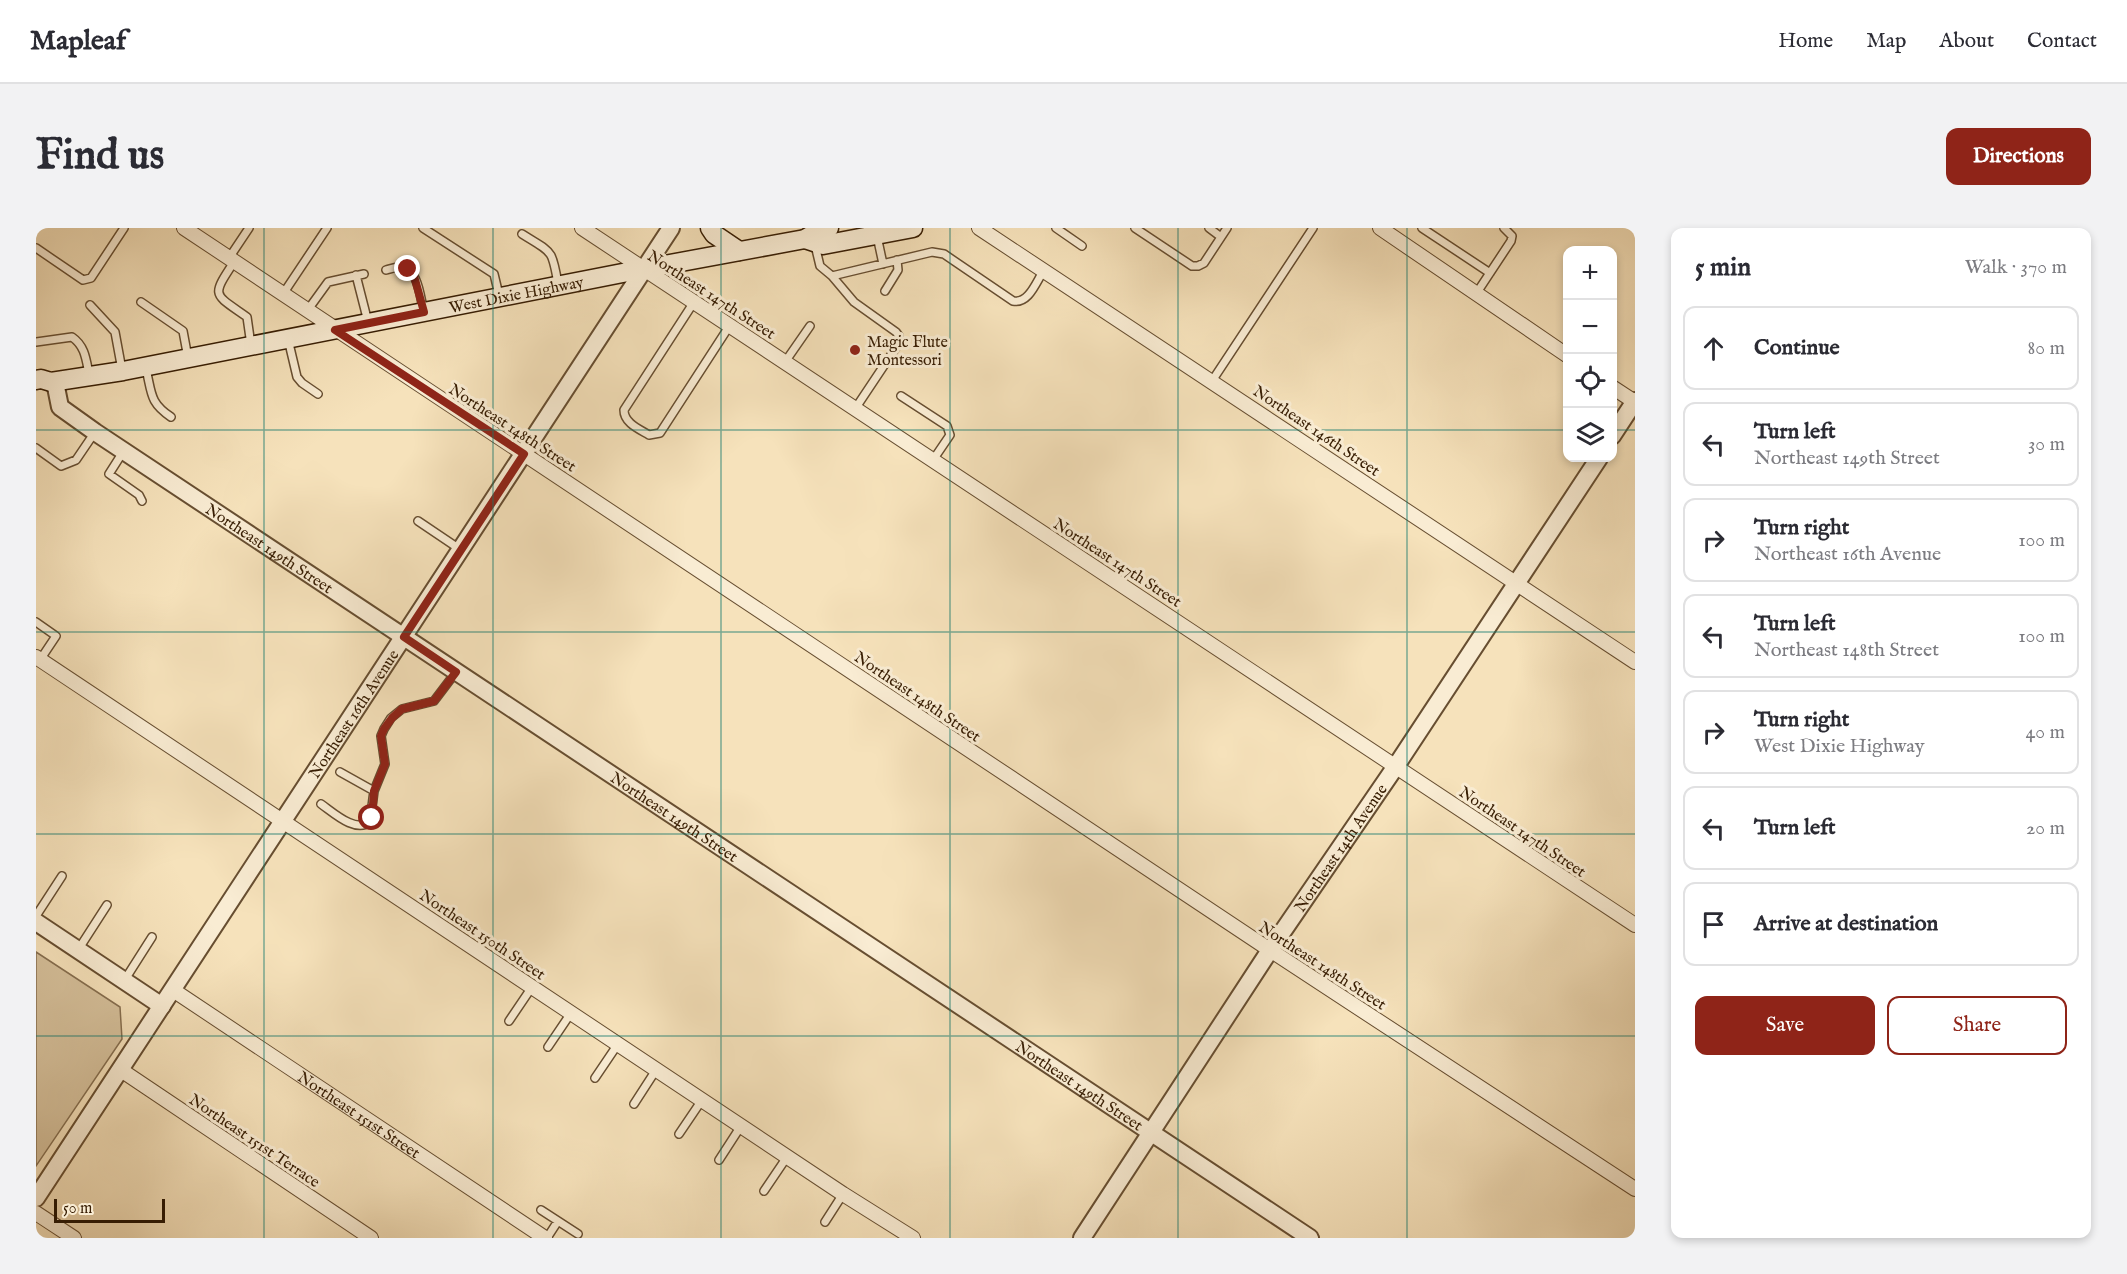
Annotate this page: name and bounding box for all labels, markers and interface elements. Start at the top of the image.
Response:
text: Mapleaf [30,24,126,59]
text: Home [1778,28,1833,55]
text: Map [1866,28,1906,55]
text: About [1939,28,1994,55]
text: Contact [2027,28,2097,55]
button: Directions [1946,128,2091,185]
text: Find us [36,130,164,183]
map controls [1563,246,1617,462]
button: + [1563,246,1617,300]
street label: Northeast 147th Street [643,247,779,345]
text: 5 min [1695,251,1751,284]
route end [394,255,420,281]
text: Walk · 370 m [1965,255,2067,280]
street label: West Dixie Highway [448,273,586,319]
button: − [1563,300,1617,354]
icon: ahead [1697,332,1730,365]
place label: Magic Flute Montessori [867,333,948,371]
text: Continue [1754,334,1840,362]
text: 80 m [2028,336,2065,361]
marker: Magic Flute Montessori [848,343,862,357]
button: locate [1563,354,1617,408]
street label: Northeast 148th Street [444,380,580,478]
street label: Northeast 146th Street [1249,382,1383,482]
button: layers [1563,408,1617,462]
text: Turn left [1754,418,1836,446]
icon: left [1697,428,1730,461]
text: 30 m [2028,432,2065,457]
text: Northeast 149th Street [1754,446,1940,471]
street label: Northeast 149th Street [201,500,336,599]
text: Turn right [1754,514,1849,542]
street label: Northeast 147th Street [1049,515,1185,613]
icon: right [1697,524,1730,557]
text: 100 m [2018,528,2065,553]
text: Northeast 16th Avenue [1754,542,1941,567]
text: Turn left [1754,610,1836,638]
icon: left [1697,620,1730,653]
text: 100 m [2018,624,2065,649]
text: Northeast 148th Street [1754,638,1939,663]
street label: Northeast 16th Avenue [305,646,404,783]
street label: Northeast 148th Street [850,648,984,748]
text: Turn right [1754,706,1849,734]
icon: right [1697,716,1730,749]
text: 40 m [2026,720,2065,745]
text: West Dixie Highway [1754,734,1925,759]
street label: Northeast 149th Street [606,769,741,868]
street label: Northeast 14th Avenue [1291,781,1393,917]
street label: Northeast 147th Street [1455,783,1590,883]
route start [358,804,384,830]
icon: left [1697,812,1730,845]
text: Turn left [1754,814,1836,842]
text: 20 m [2026,816,2065,841]
street label: Northeast 150th Street [415,886,549,985]
icon: arrive [1697,908,1730,941]
text: Arrive at destination [1754,910,1938,938]
street label: Northeast 148th Street [1254,918,1390,1016]
button: Save [1695,996,1875,1055]
button: Share [1887,996,2067,1055]
street label: Northeast 149th Street [1011,1037,1146,1137]
street label: Northeast 151st Street [293,1068,424,1164]
street label: Northeast 151st Terrace [185,1090,323,1193]
scale bar [54,1196,165,1224]
text: 50 m [63,1199,92,1219]

